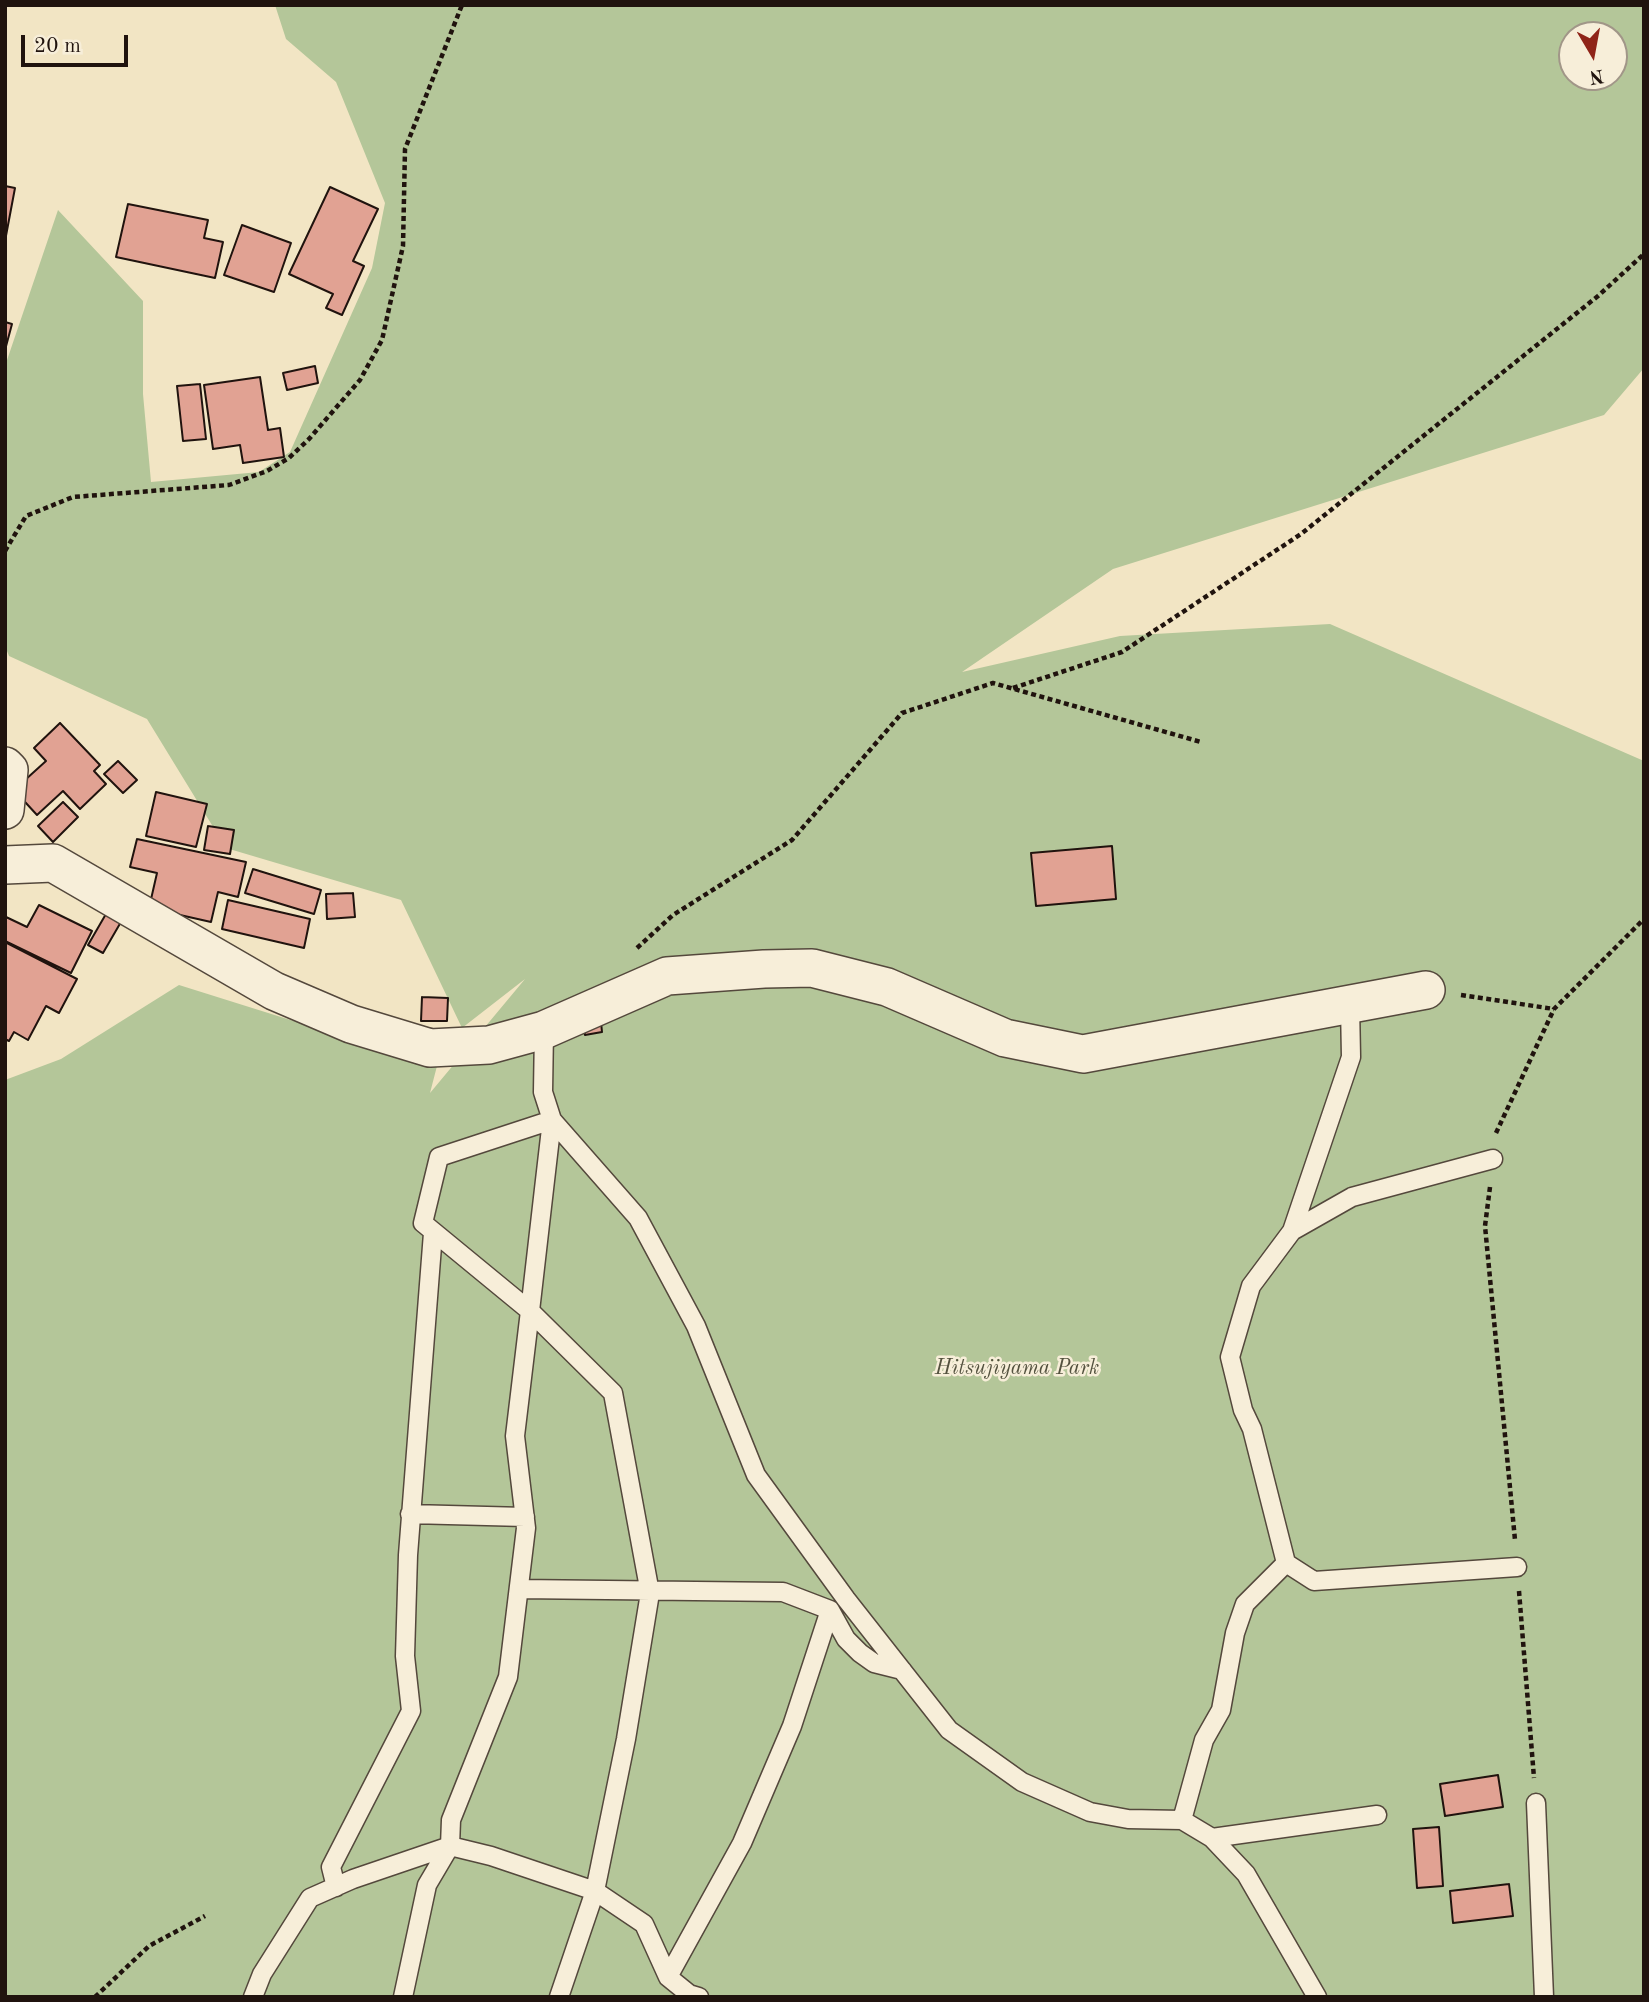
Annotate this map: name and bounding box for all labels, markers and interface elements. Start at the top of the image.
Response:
scale bar [24,21,131,65]
north arrow [1558,21,1628,91]
text: 20 m [34,36,81,57]
text: N [1588,65,1605,86]
park label: Hitsujiyama Park [935,1355,1099,1381]

